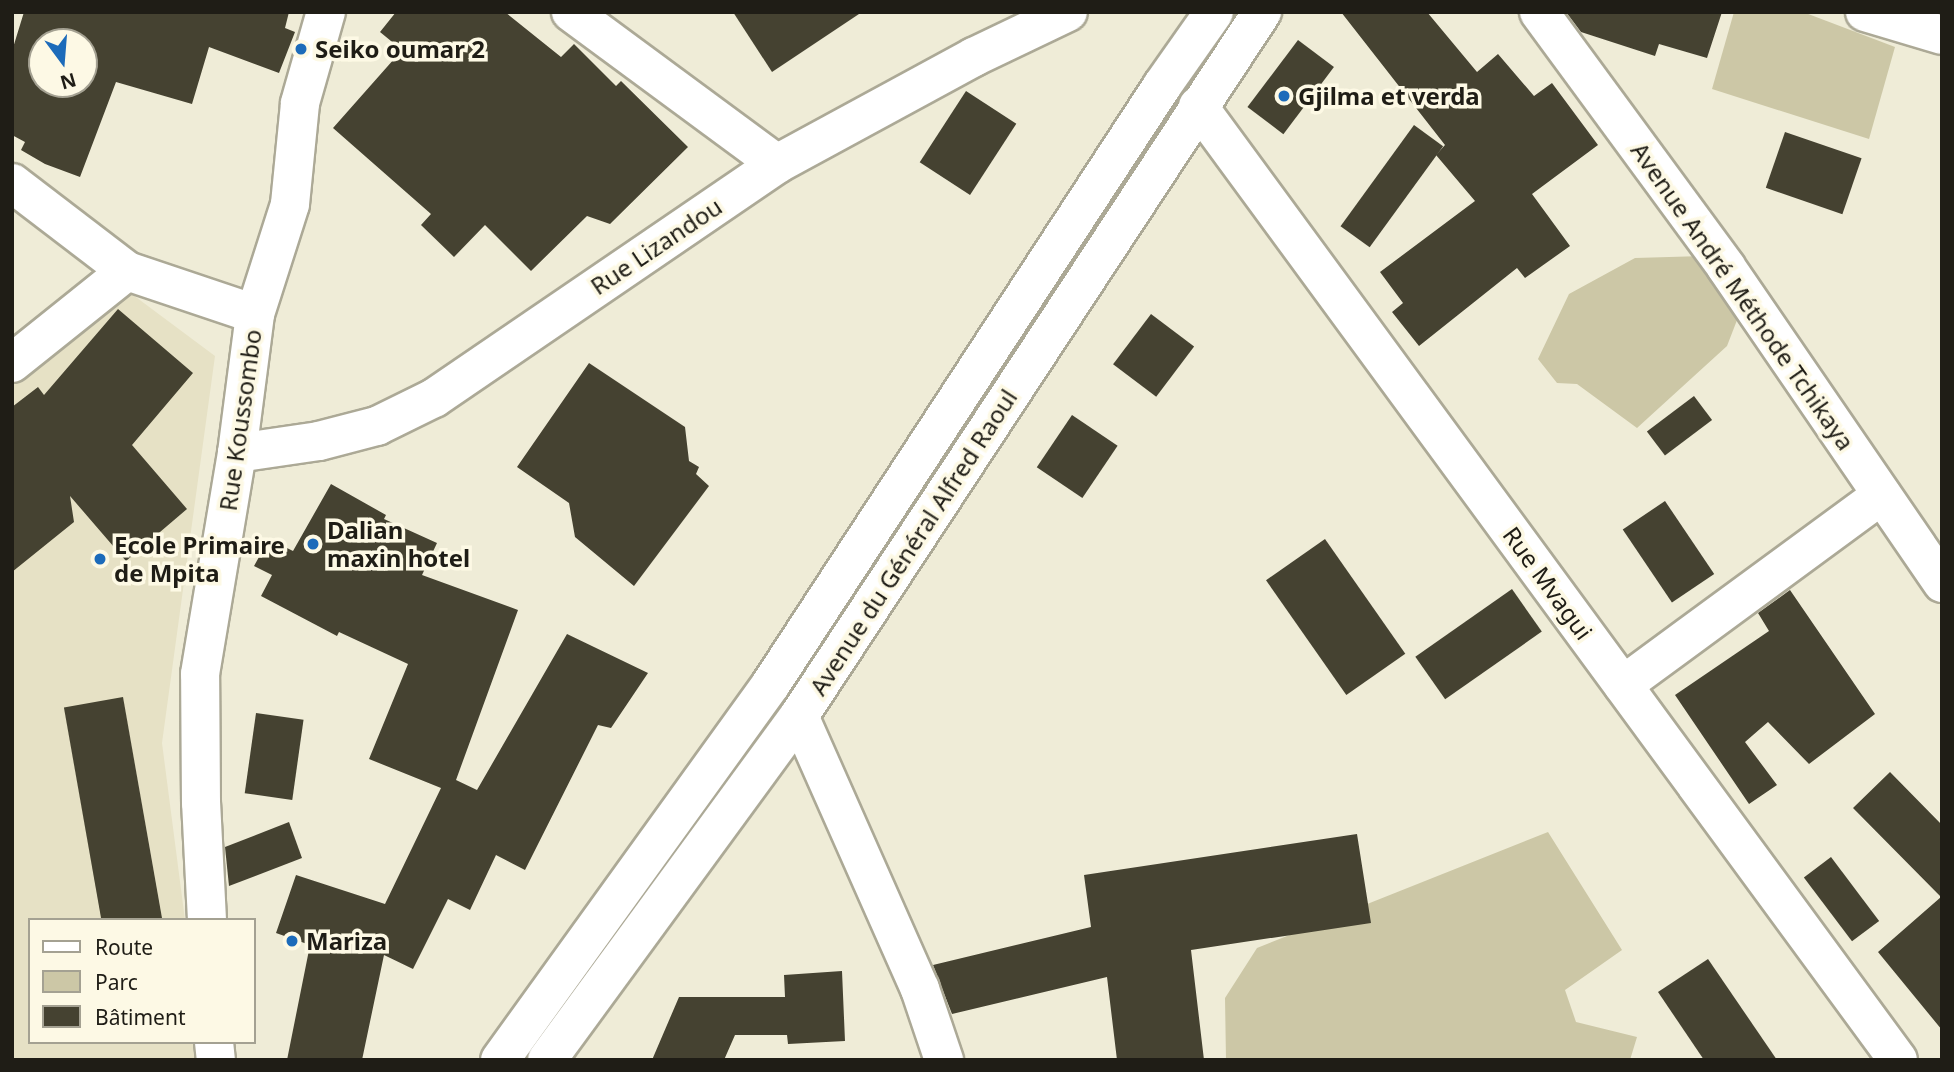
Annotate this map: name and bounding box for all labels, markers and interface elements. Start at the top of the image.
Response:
north arrow [28,28,98,98]
place label: Seiko oumar 2 [315,35,485,63]
marker: Seiko oumar 2 [293,41,309,57]
text: N [57,67,79,96]
place label: Gjilma et verda [1298,82,1480,110]
marker: Gjilma et verda [1276,88,1292,104]
street label: Avenue André Méthode Tchikaya [1625,137,1861,455]
street label: Rue Lizandou [585,192,727,300]
street label: Rue Koussombo [213,327,267,513]
street label: Avenue du Général Alfred Raoul [803,384,1023,700]
place label: Dalian maxin hotel [327,516,470,572]
street label: Rue Mvagui [1497,521,1599,645]
place label: Ecole Primaire de Mpita [114,531,285,587]
marker: Dalian maxin hotel [305,536,321,552]
marker: Ecole Primaire de Mpita [92,551,108,567]
legend [28,918,256,1044]
place label: Mariza [306,927,387,955]
text: Route [95,933,153,961]
marker: Mariza [284,933,300,949]
text: Parc [95,968,138,996]
text: Bâtiment [95,1003,185,1031]

